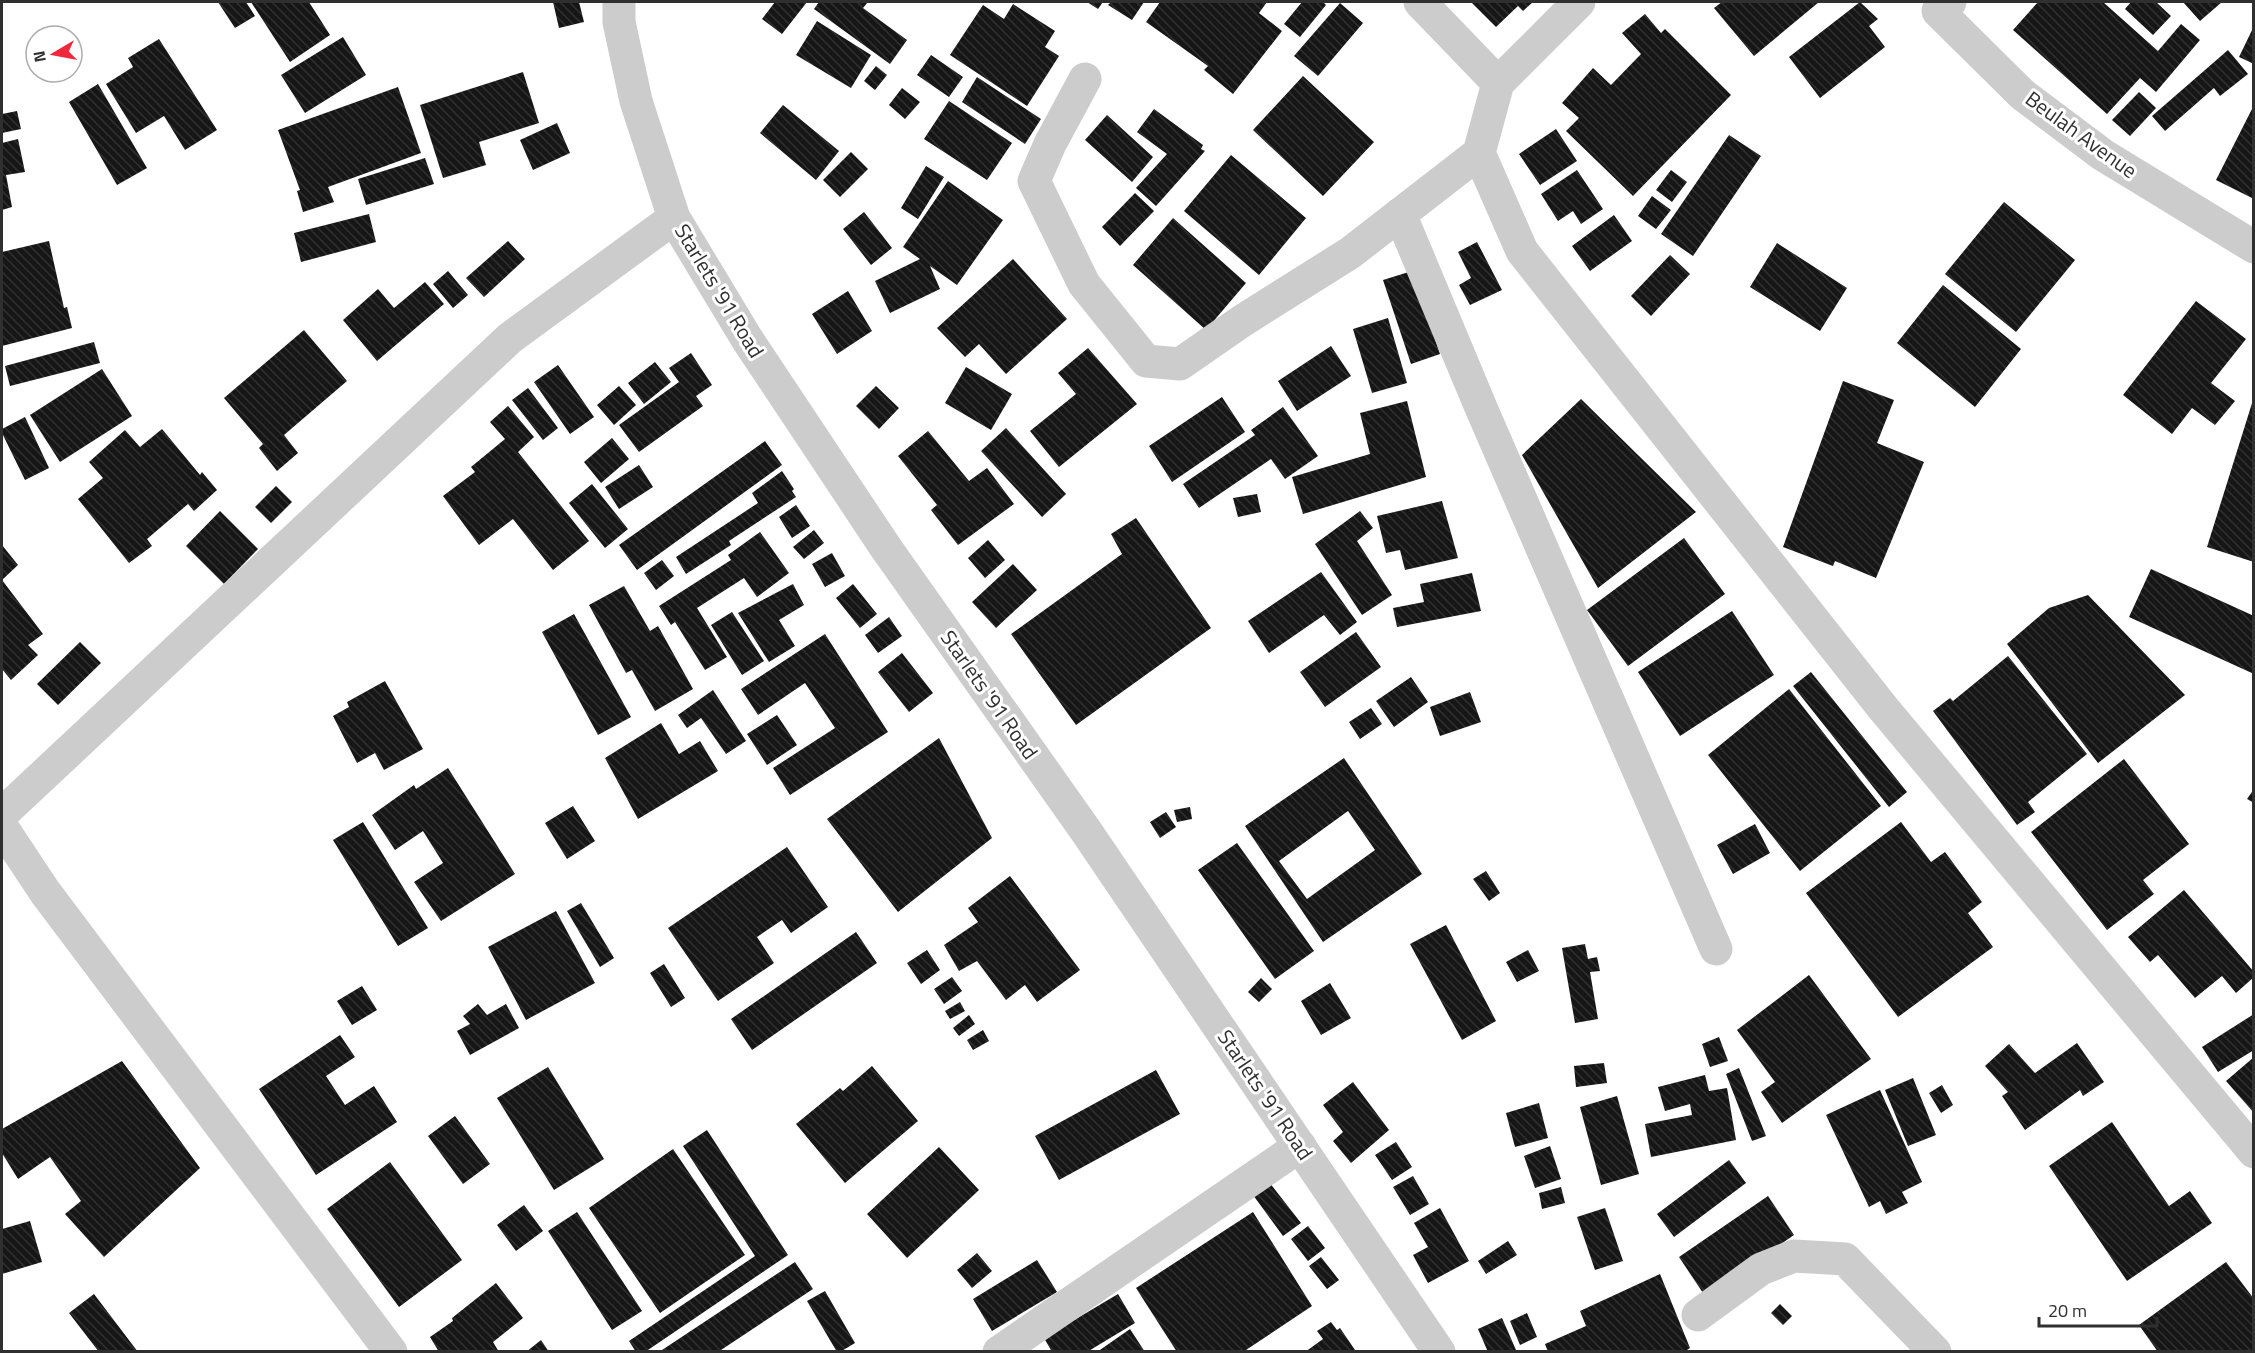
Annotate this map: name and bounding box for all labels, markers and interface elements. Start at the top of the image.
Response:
north arrow [24,24,84,84]
text: N [26,49,52,64]
street label: Beulah Avenue [2019,83,2144,186]
street label: Starlets '91 Road [667,217,773,364]
street label: Starlets '91 Road [933,623,1046,766]
street label: Starlets '91 Road [1210,1023,1321,1166]
scale bar [2039,1290,2158,1328]
text: 20 m [2048,1297,2087,1324]

